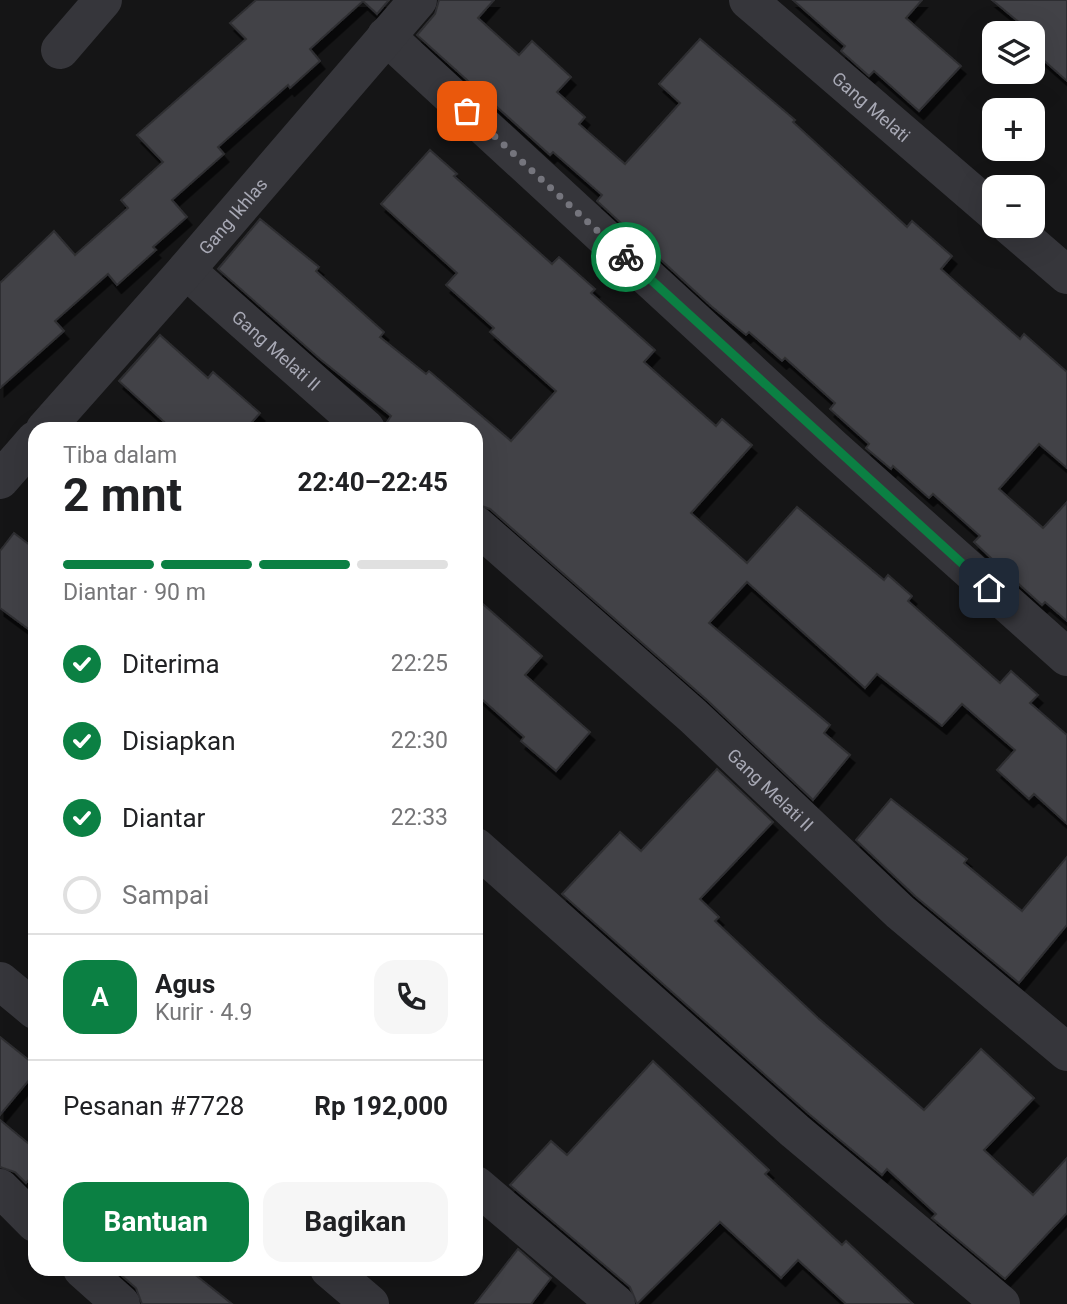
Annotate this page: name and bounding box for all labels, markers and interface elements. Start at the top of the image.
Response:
map controls [982,21,1045,238]
button: layers [982,21,1045,84]
street label: Gang Melati [828,67,915,146]
pin [437,81,497,141]
icon: bag [448,92,486,130]
button: + [982,98,1045,161]
street label: Gang Ikhlas [194,173,271,258]
button: − [982,175,1045,238]
courier [591,222,661,292]
icon: bike [607,238,645,276]
street label: Gang Melati II [228,306,325,395]
text: Tiba dalam [63,442,177,469]
text: 22:40–22:45 [298,467,448,497]
text: 2 mnt [63,468,182,522]
pin [959,558,1019,618]
icon: home [970,569,1008,607]
text: Diantar · 90 m [63,579,206,606]
icon: check [63,645,101,683]
text: Diterima [122,649,220,679]
text: 22:25 [391,650,448,677]
icon: check [63,722,101,760]
text: Disiapkan [122,726,236,756]
text: 22:30 [391,727,448,754]
street label: Gang Melati II [723,744,818,835]
icon: check [63,799,101,837]
text: Diantar [122,803,205,833]
text: 22:33 [391,804,448,831]
text: Sampai [122,880,209,910]
button: phone [374,960,448,1034]
text: Agus [155,969,215,999]
text: A [91,982,109,1012]
text: Kurir · 4.9 [155,999,252,1026]
text: Pesanan #7728 [63,1091,244,1121]
text: Rp 192,000 [314,1091,448,1121]
button: Bantuan [63,1182,249,1262]
button: Bagikan [263,1182,448,1262]

